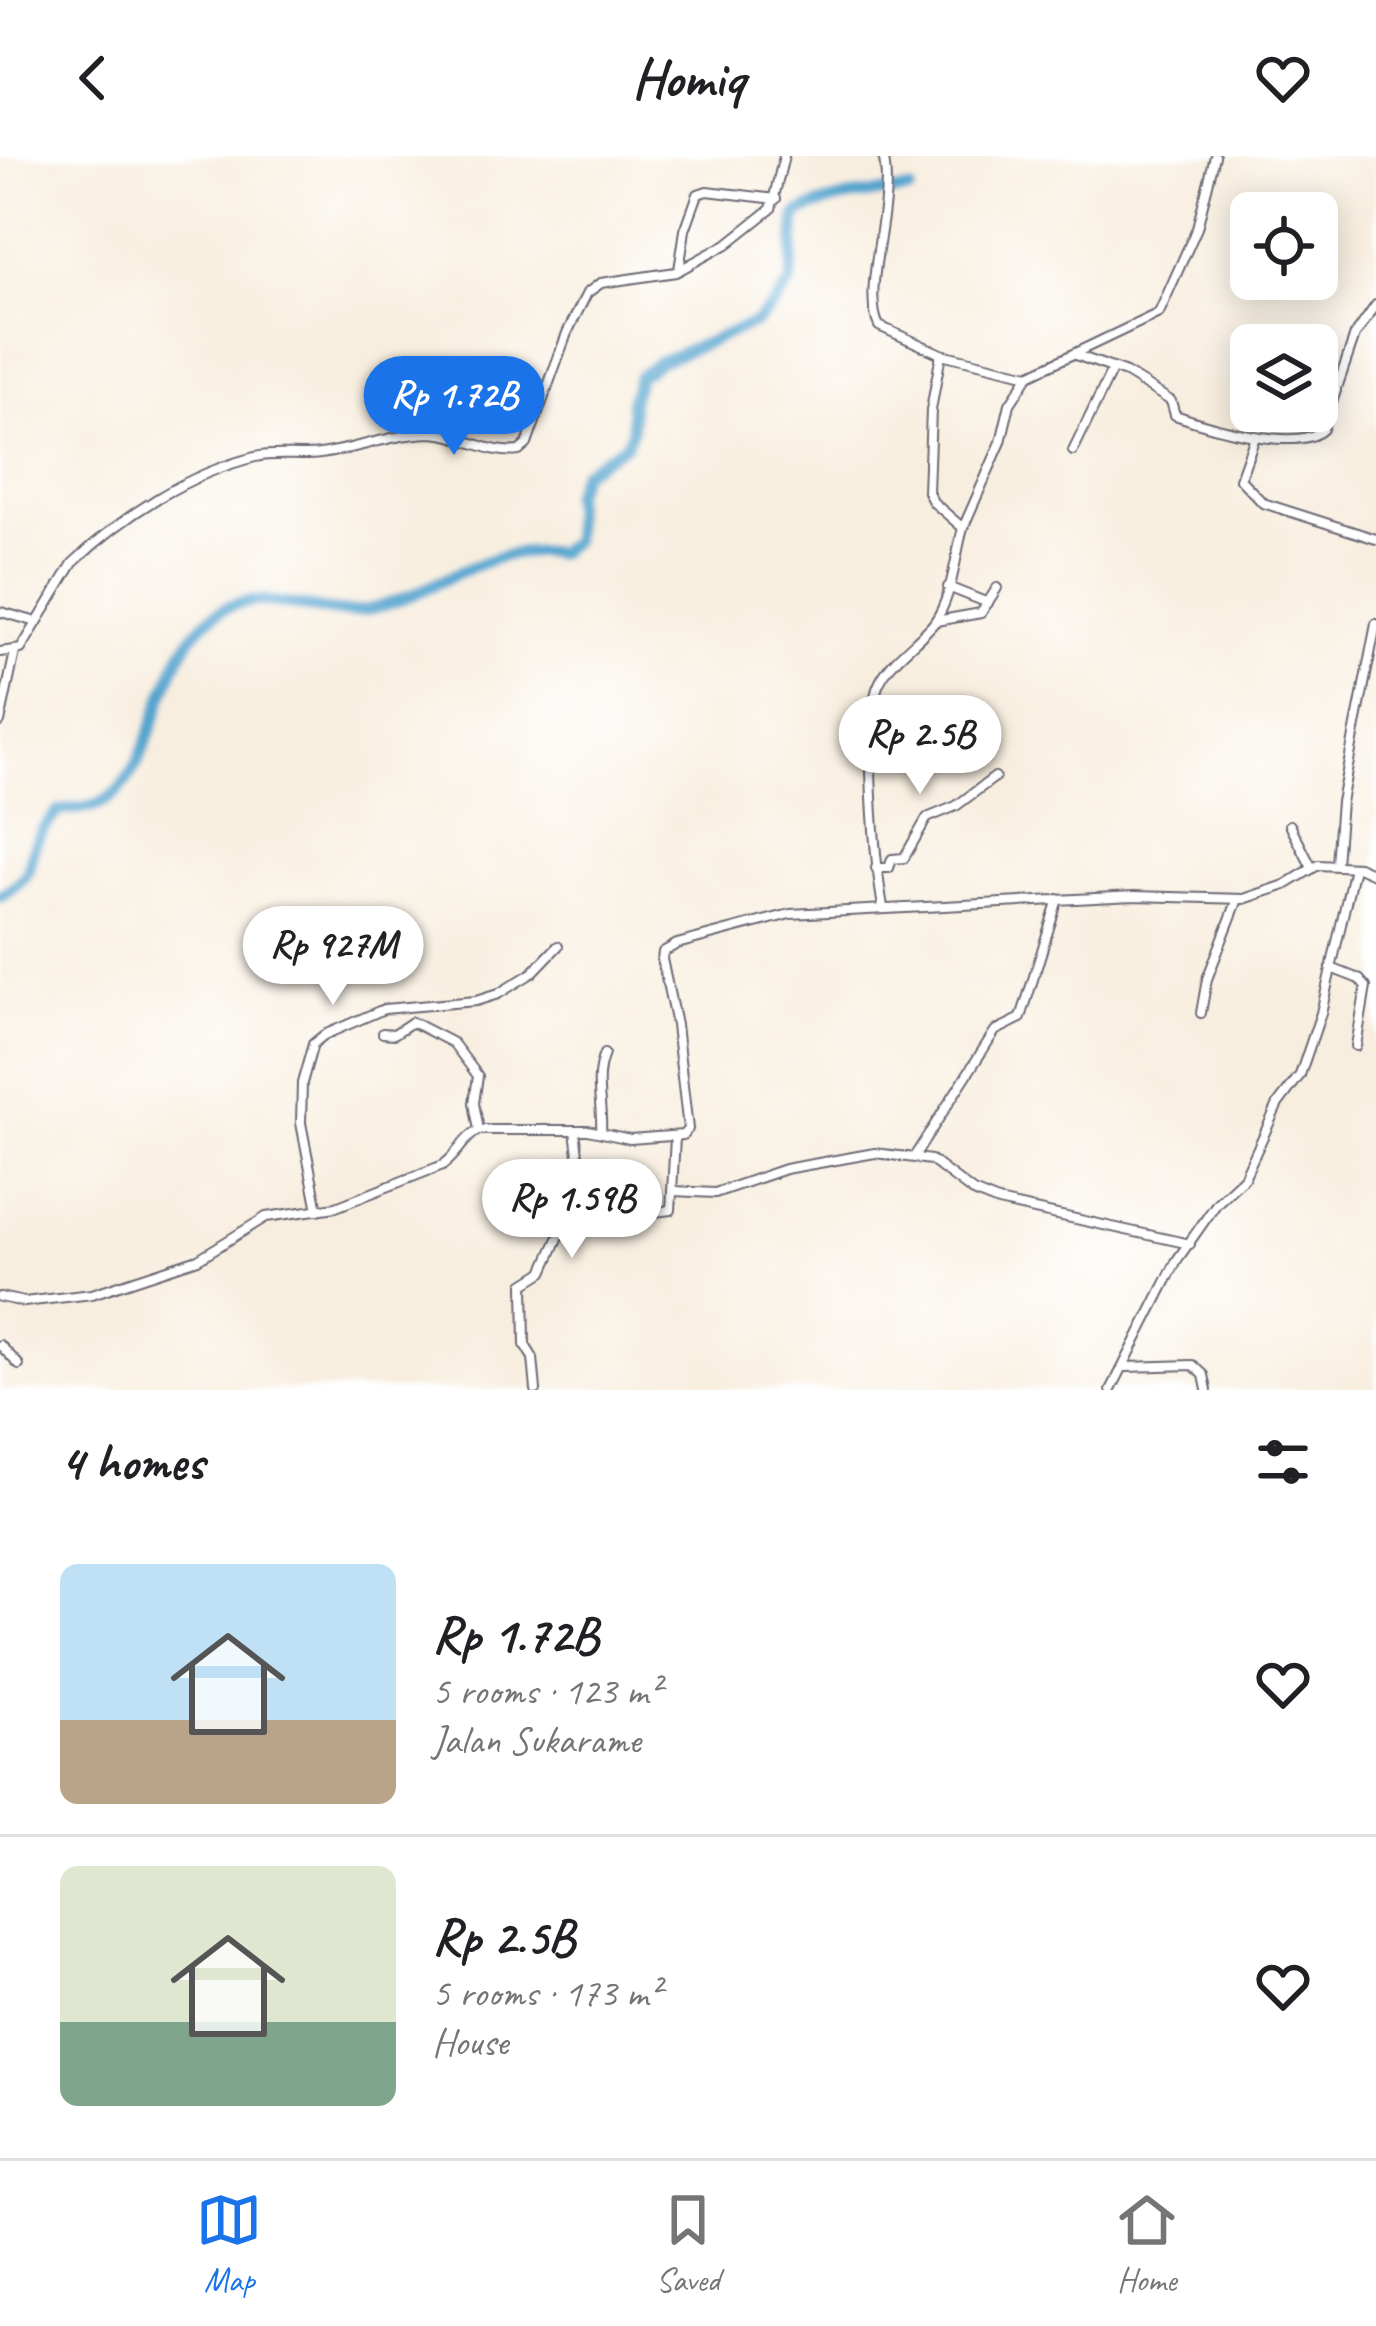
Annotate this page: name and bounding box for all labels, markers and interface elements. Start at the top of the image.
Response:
text: Homiq [632,44,744,112]
icon: back [60,45,126,111]
icon: heart [1250,45,1316,111]
map controls [1230,192,1338,432]
button: locate [1230,192,1338,300]
button: layers [1230,324,1338,432]
pin: Rp 1.72B [330,356,578,458]
text: Rp 1.72B [391,370,517,419]
pin: Rp 2.5B [809,695,1031,797]
text: Rp 2.5B [866,709,974,758]
pin: Rp 927M [222,906,444,1008]
text: Rp 927M [270,920,396,969]
pin: Rp 1.59B [448,1159,696,1261]
text: Rp 1.59B [509,1173,635,1222]
icon: filters [1250,1429,1316,1495]
text: 4 homes [60,1430,204,1494]
text: Rp 1.72B [432,1603,598,1667]
icon: home [156,1612,300,1756]
icon: heart [1250,1651,1316,1717]
text: 5 rooms · 123 m² [432,1667,660,1716]
text: Jalan Sukarame [432,1716,641,1765]
text: Rp 2.5B [432,1905,574,1969]
icon: home [156,1914,300,2058]
icon: heart [1250,1953,1316,2019]
text: 5 rooms · 173 m² [432,1969,660,2018]
text: House [432,2018,508,2067]
tab: Map [196,2187,262,2301]
tab: Saved [655,2187,721,2301]
tab: Home [1114,2187,1180,2301]

